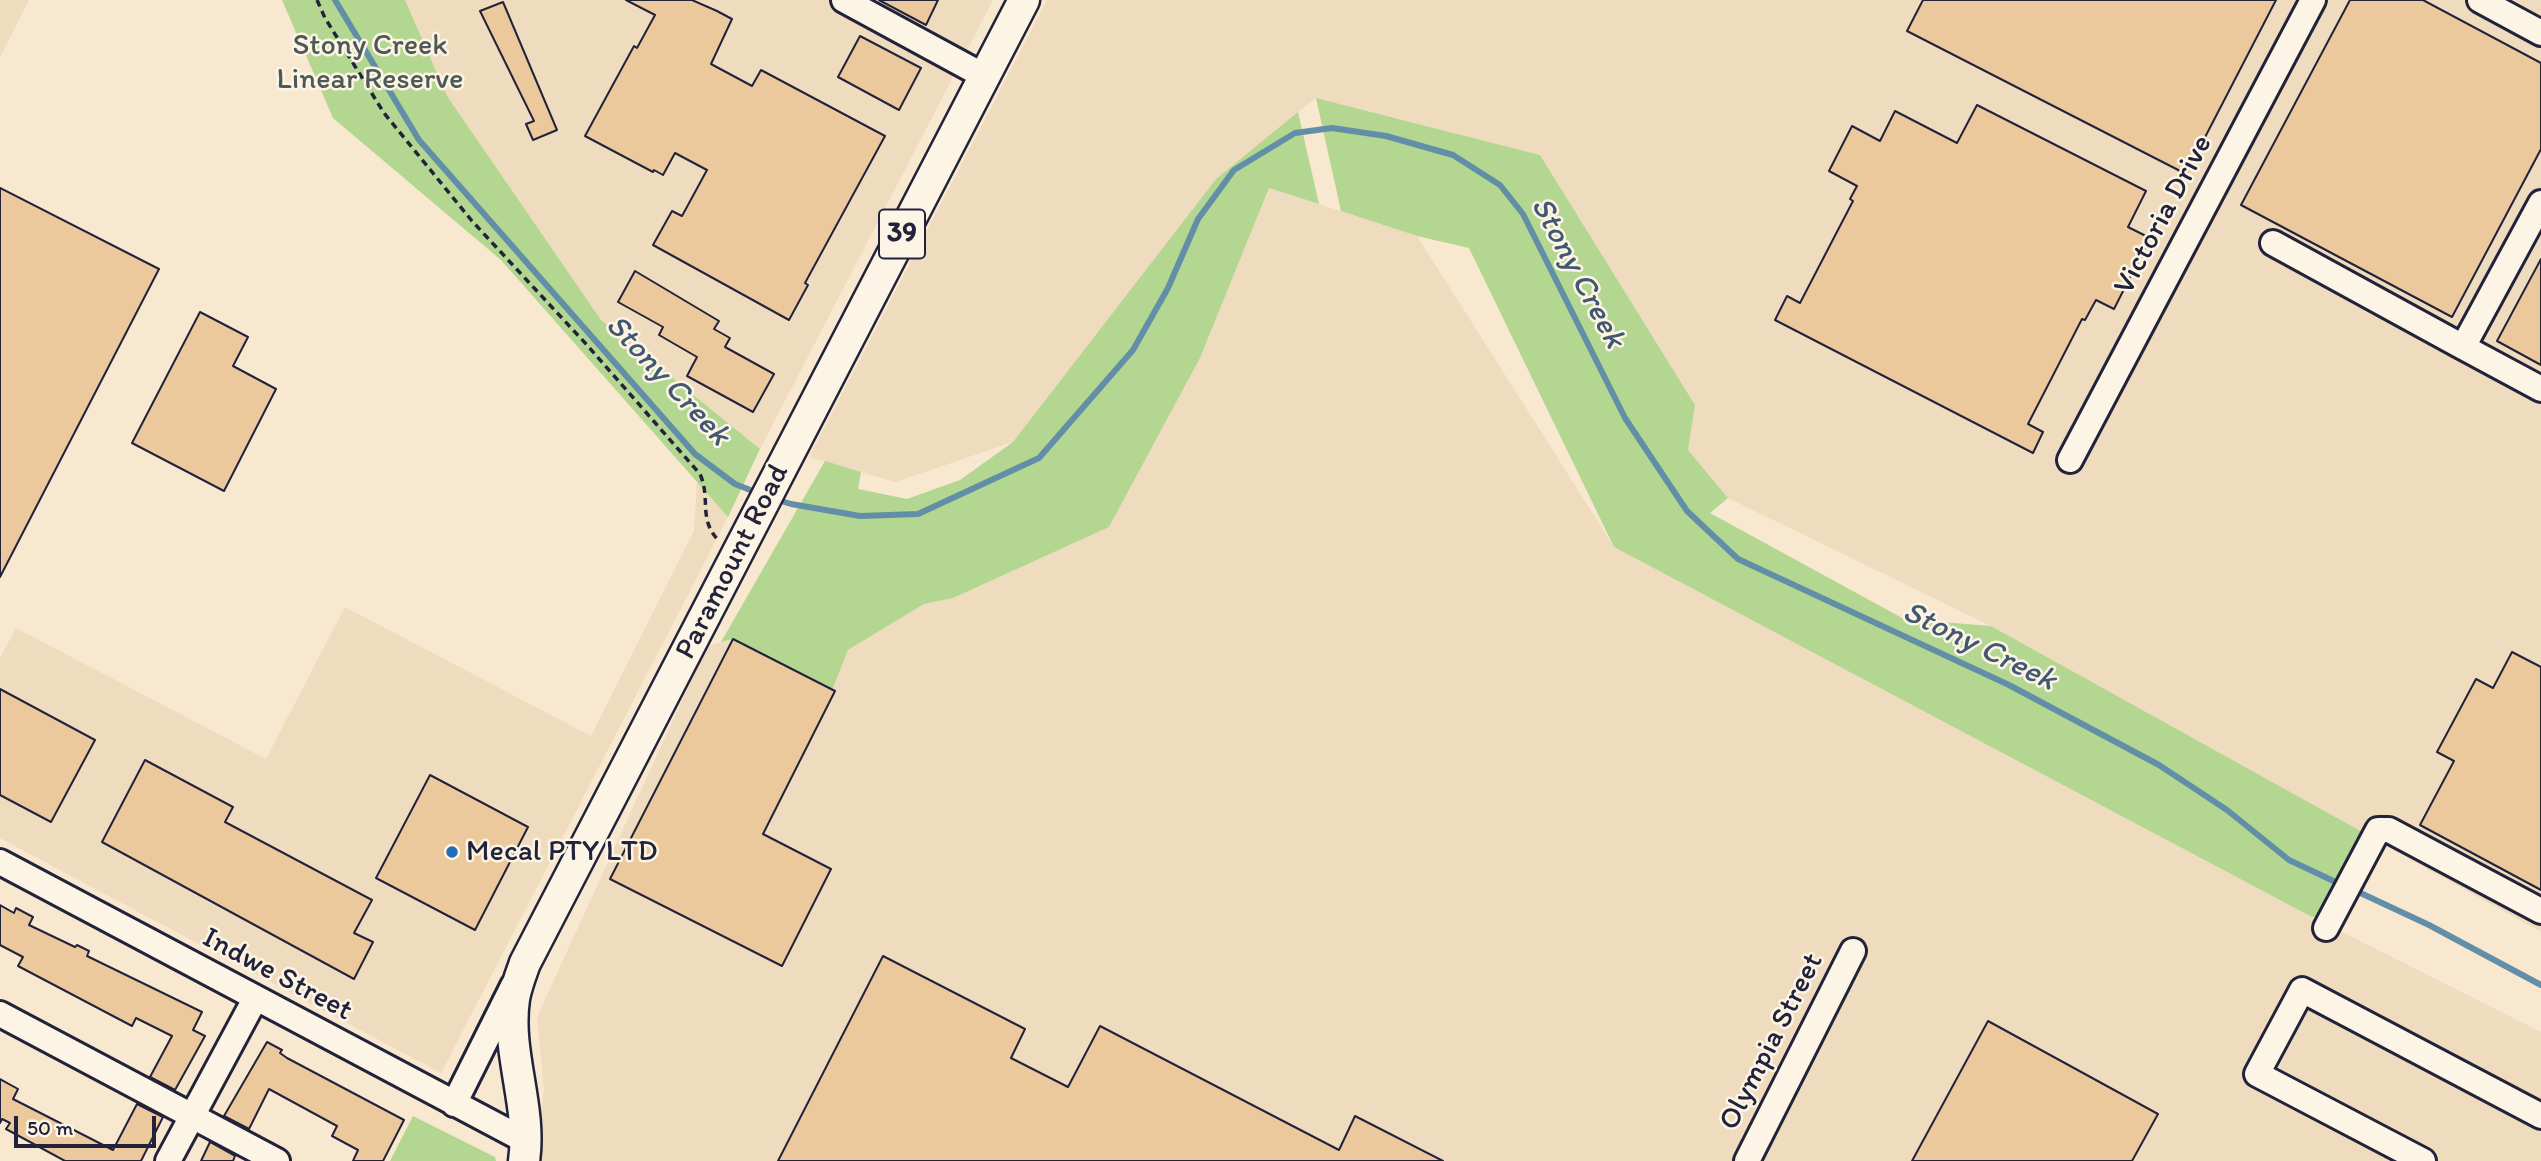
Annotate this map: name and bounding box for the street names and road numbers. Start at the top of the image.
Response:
street label: Victoria Drive [2107,129,2221,301]
road number: 39 [879,210,925,258]
street label: Paramount Road [668,458,798,666]
street label: Indwe Street [196,920,358,1030]
street label: Olympia Street [1712,947,1832,1137]

